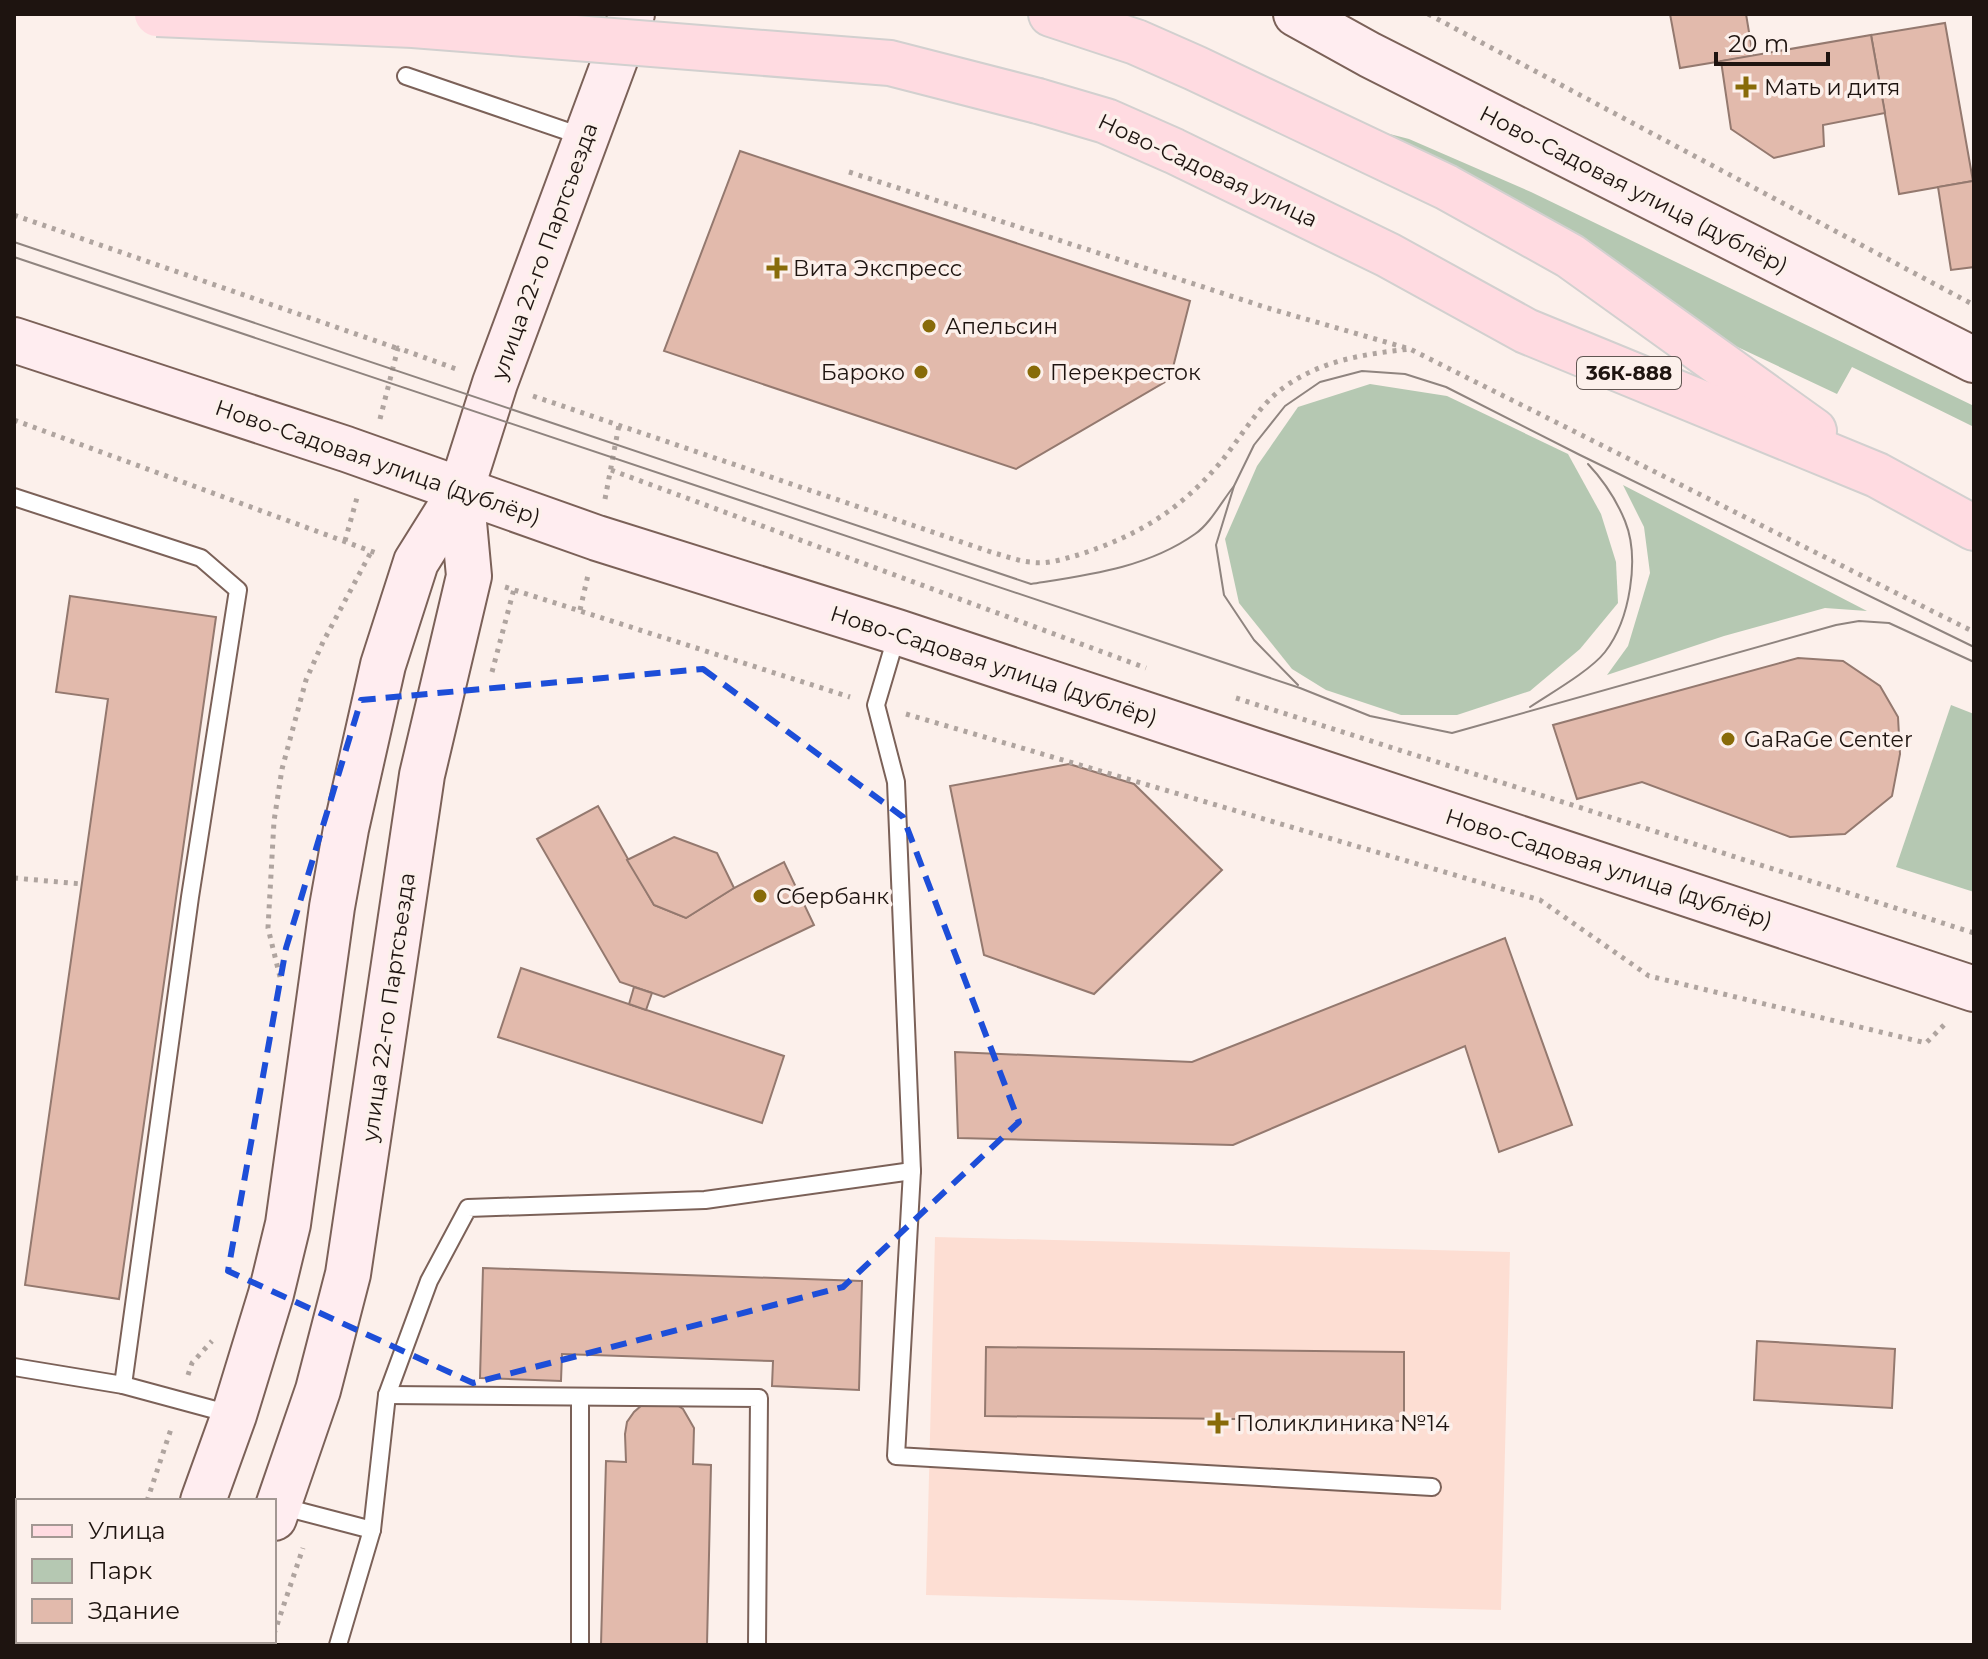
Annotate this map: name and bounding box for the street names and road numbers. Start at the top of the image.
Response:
street label: Ново-Садовая улица (дублёр) [1475,100,1792,279]
street label: Ново-Садовая улица [1094,108,1322,233]
street label: улица 22-го Партсъезда [485,119,604,384]
road number: 36К-888 [1577,357,1681,389]
street label: Ново-Садовая улица (дублёр) [212,394,544,531]
street label: Ново-Садовая улица (дублёр) [827,600,1161,731]
street label: Ново-Садовая улица (дублёр) [1442,803,1776,934]
street label: улица 22-го Партсъезда [356,871,421,1144]

